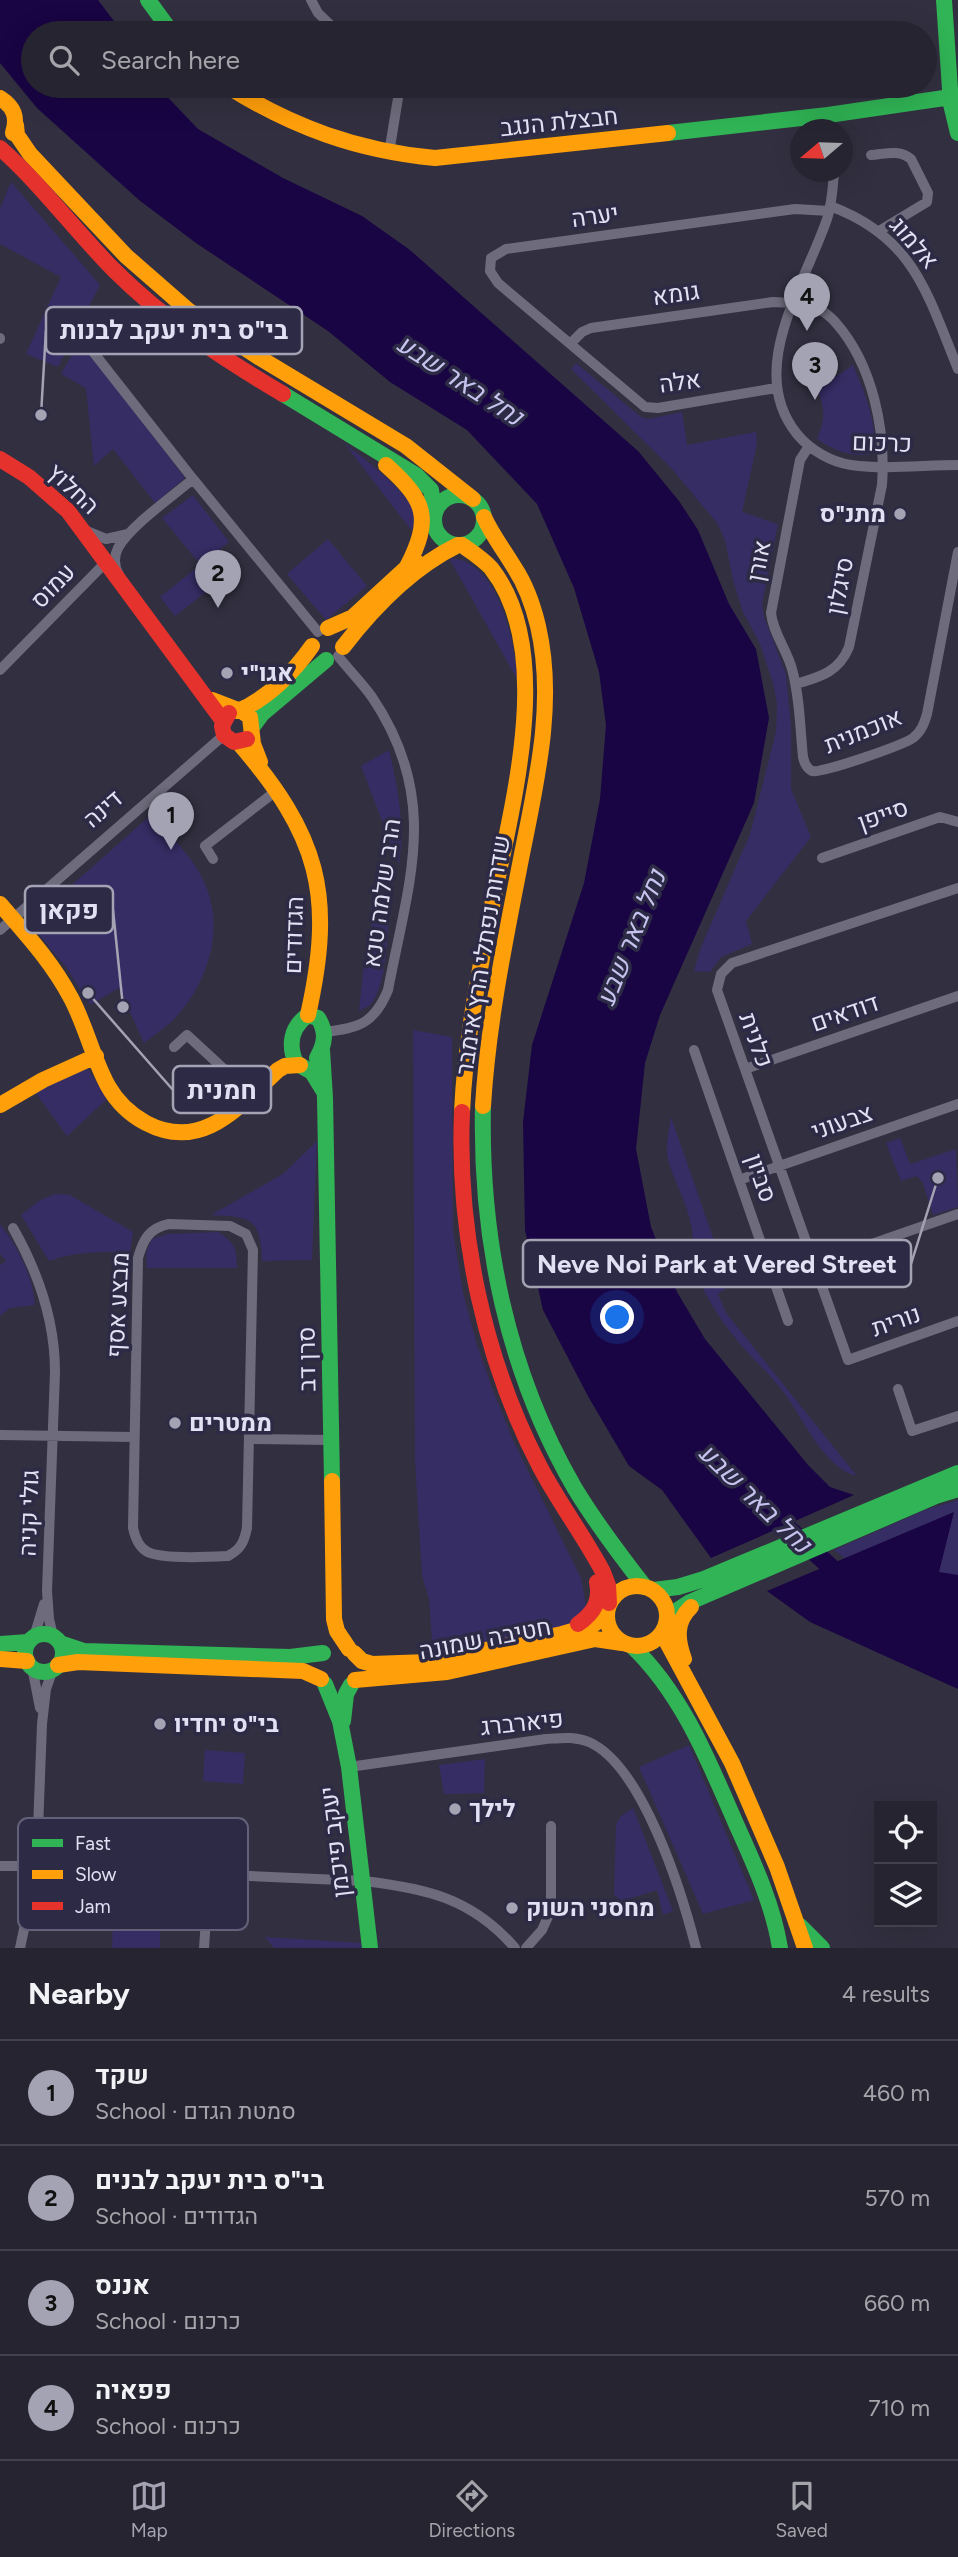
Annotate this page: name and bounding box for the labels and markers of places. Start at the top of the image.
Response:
pin: 4 [784,273,830,331]
callout: בי"ס בית יעקב לבנות [46,307,302,354]
pin: 3 [792,342,838,400]
place label: מתנ"ס [820,499,886,528]
marker: מתנ"ס [892,506,908,522]
pin: 2 [195,550,241,608]
place label: אגו"י [241,658,293,687]
marker: אגו"י [219,665,235,681]
pin: 1 [148,792,194,850]
callout: פקאן [25,886,113,933]
callout: חמנית [173,1066,271,1113]
callout: Neve Noi Park at Vered Street [523,1240,911,1287]
place label: ממטרים [189,1408,272,1437]
marker: ממטרים [167,1415,183,1431]
place label: בי"ס יחדיו [174,1709,279,1738]
marker: בי"ס יחדיו [152,1716,168,1732]
place label: לילך [469,1794,516,1823]
marker: לילך [447,1801,463,1817]
place label: מחסני השוק [526,1893,655,1922]
marker: מחסני השוק [504,1900,520,1916]

